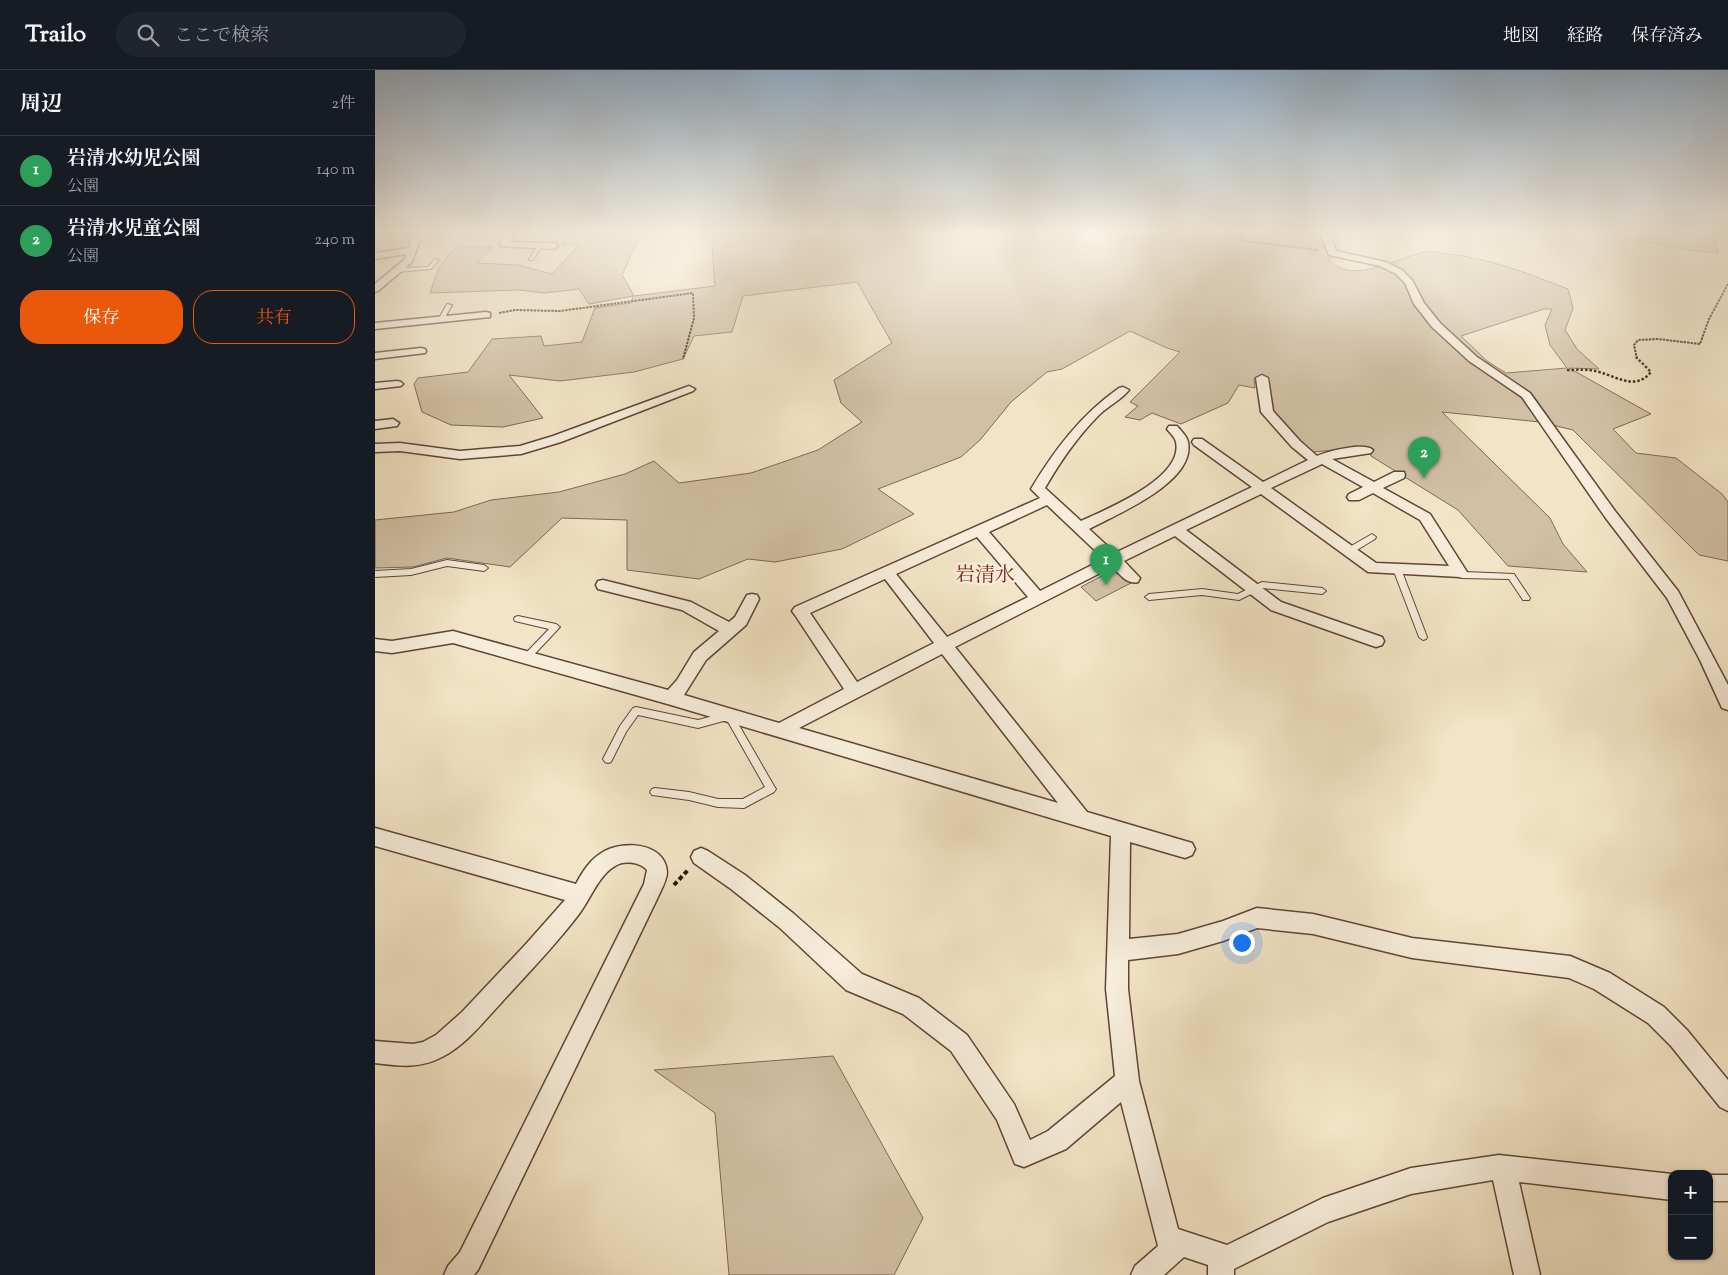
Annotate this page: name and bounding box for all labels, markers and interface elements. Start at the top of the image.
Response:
search box [116,12,466,57]
text: Trailo [25,18,86,52]
icon: search [134,21,162,49]
text: ここで検索 [174,23,269,50]
text: 地図 [1503,24,1539,50]
text: 経路 [1567,24,1603,50]
text: 保存済み [1631,24,1703,50]
text: 周辺 [20,90,62,120]
text: 2件 [332,93,355,116]
text: 岩清水幼児公園 [67,146,200,173]
text: 1 [33,159,39,182]
text: 140 m [317,159,355,182]
text: 公園 [67,176,99,199]
text: 岩清水児童公園 [67,216,200,243]
text: 2 [32,229,40,252]
text: 240 m [314,229,355,252]
text: 公園 [67,246,99,269]
button: 保存 [20,290,183,344]
button: 共有 [193,290,355,344]
pin: 2 [1408,437,1440,478]
pin: 1 [1090,544,1122,585]
district label: 岩清水 [955,562,1015,591]
your location [1229,930,1255,956]
map controls [1668,1170,1713,1260]
button: + [1668,1170,1713,1215]
button: − [1668,1215,1713,1260]

